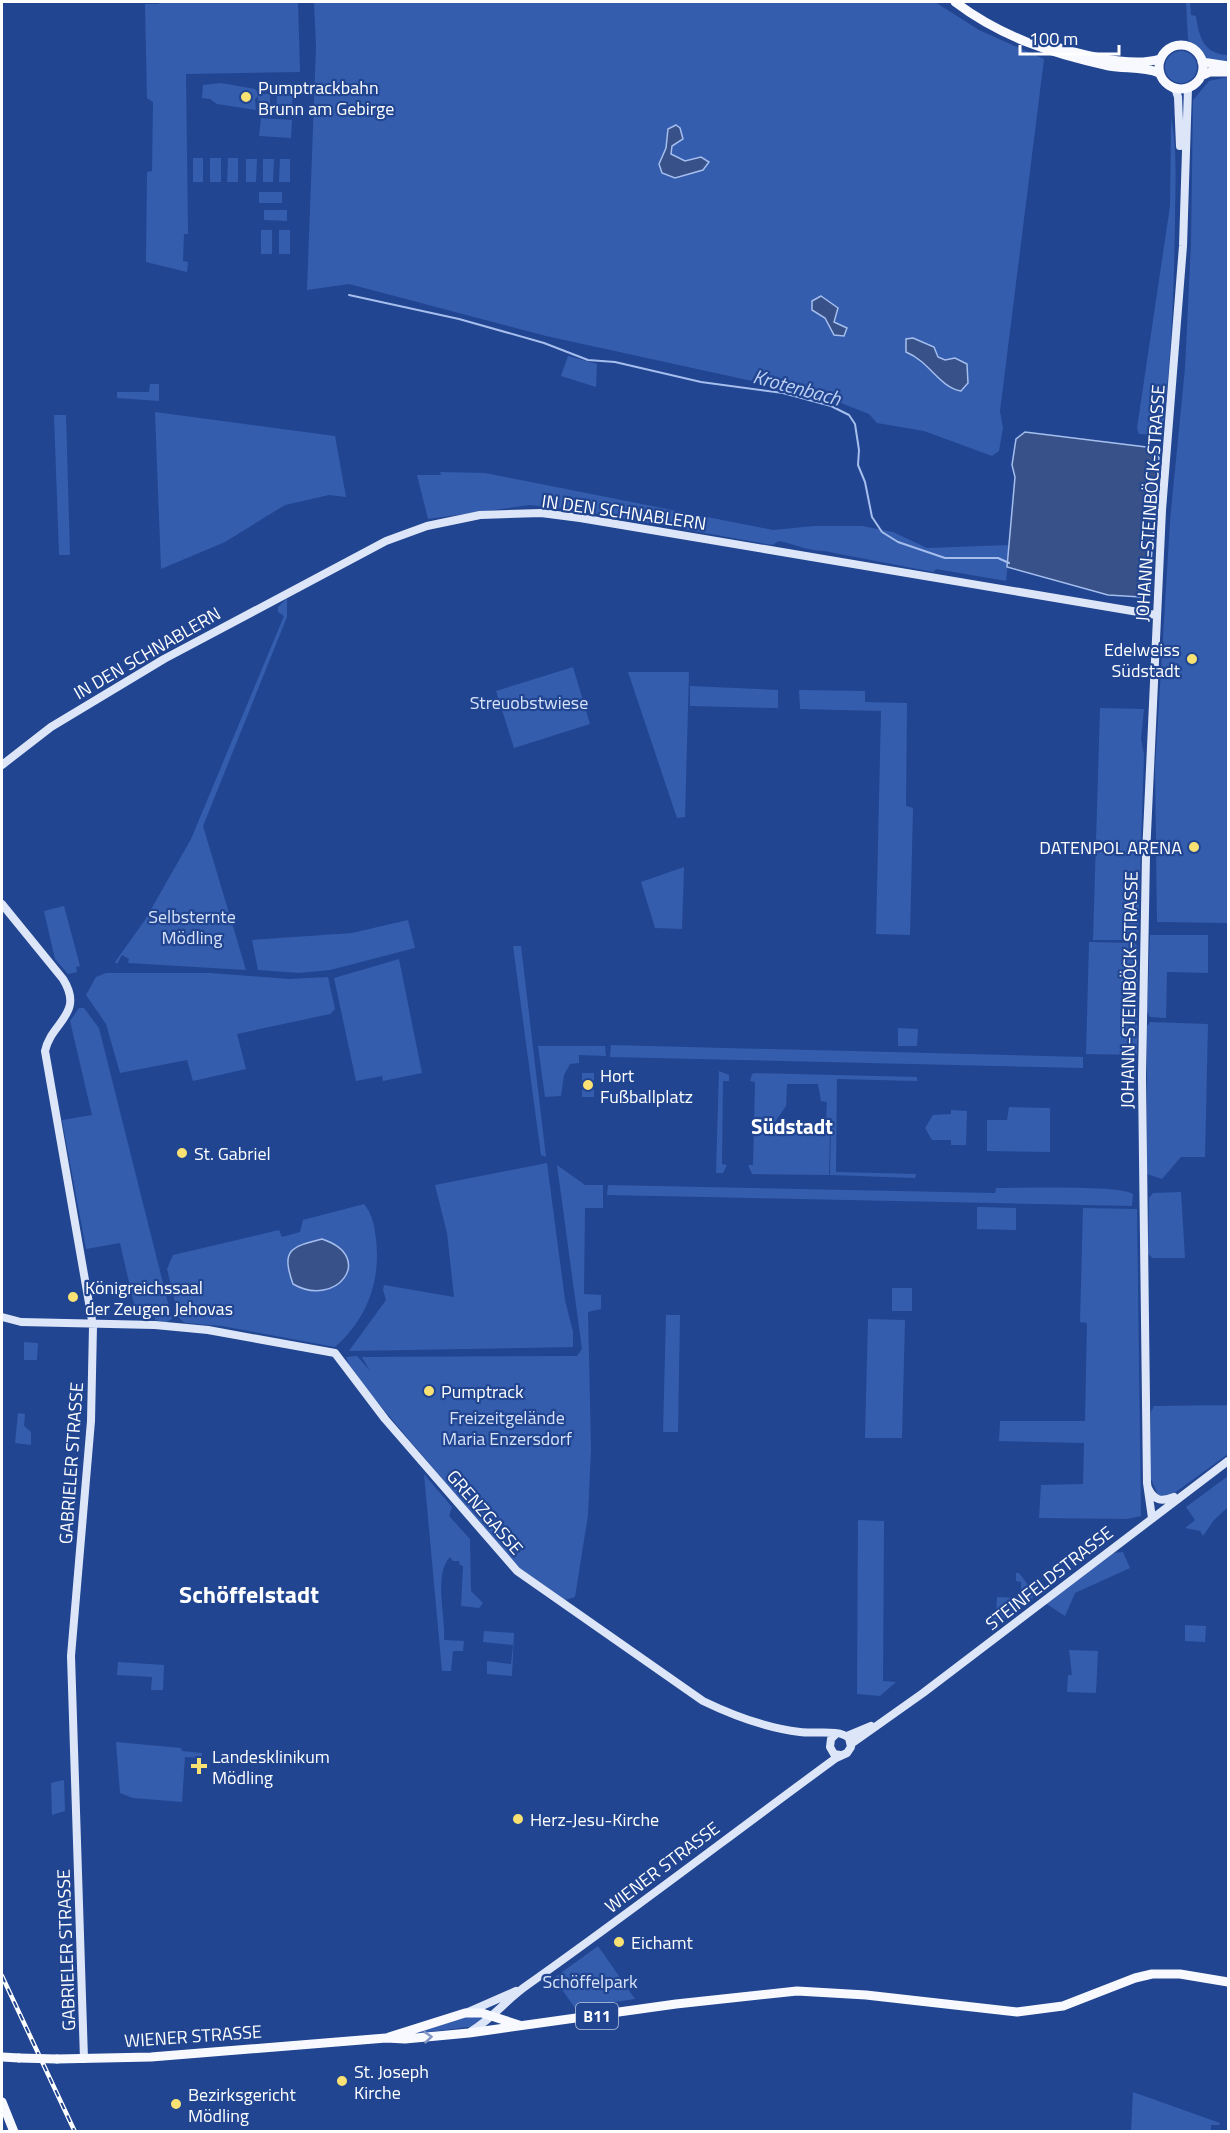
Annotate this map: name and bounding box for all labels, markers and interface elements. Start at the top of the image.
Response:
scale bar [1020,18,1119,56]
text: 100 m [1029,25,1078,52]
place label: Pumptrackbahn Brunn am Gebirge [258,74,394,122]
marker: Pumptrackbahn Brunn am Gebirge [239,90,253,104]
water label: Krotenbach [750,360,845,414]
street label: JOHANN-STEINBÖCK-STRASSE [1128,384,1172,622]
street label: IN DEN SCHNABLERN [540,487,708,537]
street label: IN DEN SCHNABLERN [68,600,226,706]
place label: Edelweiss Südstadt [1104,636,1181,684]
marker: Edelweiss Südstadt [1185,652,1199,666]
park label: Streuobstwiese [470,689,588,716]
place label: DATENPOL ARENA [1039,834,1182,861]
marker: DATENPOL ARENA [1187,840,1201,854]
street label: JOHANN-STEINBÖCK-STRASSE [1113,871,1145,1109]
park label: Selbsternte Mödling [148,903,236,951]
place label: Hort Fußballplatz [600,1062,693,1110]
marker: Hort Fußballplatz [581,1078,595,1092]
district label: Südstadt [751,1110,833,1142]
place label: St. Gabriel [194,1140,271,1167]
marker: St. Gabriel [175,1146,189,1160]
place label: Königreichssaal der Zeugen Jehovas [85,1274,233,1322]
marker: Königreichssaal der Zeugen Jehovas [66,1290,80,1304]
place label: Pumptrack [441,1378,524,1405]
street label: GABRIELER STRASSE [52,1381,90,1545]
marker: Pumptrack [422,1384,436,1398]
park label: Freizeitgelände Maria Enzersdorf [442,1404,572,1452]
street label: GRENZGASSE [440,1464,530,1561]
street label: STEINFELDSTRASSE [979,1519,1119,1637]
district label: Schöffelstadt [179,1576,319,1612]
place label: Landesklinikum Mödling [212,1743,330,1791]
marker: Landesklinikum Mödling [190,1757,208,1775]
place label: Herz-Jesu-Kirche [530,1806,659,1833]
marker: Herz-Jesu-Kirche [511,1812,525,1826]
street label: WIENER STRASSE [599,1815,725,1919]
street label: GABRIELER STRASSE [50,1868,82,2032]
place label: Eichamt [631,1929,693,1956]
marker: Eichamt [612,1935,626,1949]
park label: Schöffelpark [542,1968,638,1995]
road number: B11 [576,2003,618,2029]
street label: WIENER STRASSE [123,2018,263,2054]
one-way arrow [423,2031,432,2044]
place label: St. Joseph Kirche [354,2058,429,2106]
marker: St. Joseph Kirche [335,2074,349,2088]
place label: Bezirksgericht Mödling [188,2081,296,2129]
marker: Bezirksgericht Mödling [169,2097,183,2111]

